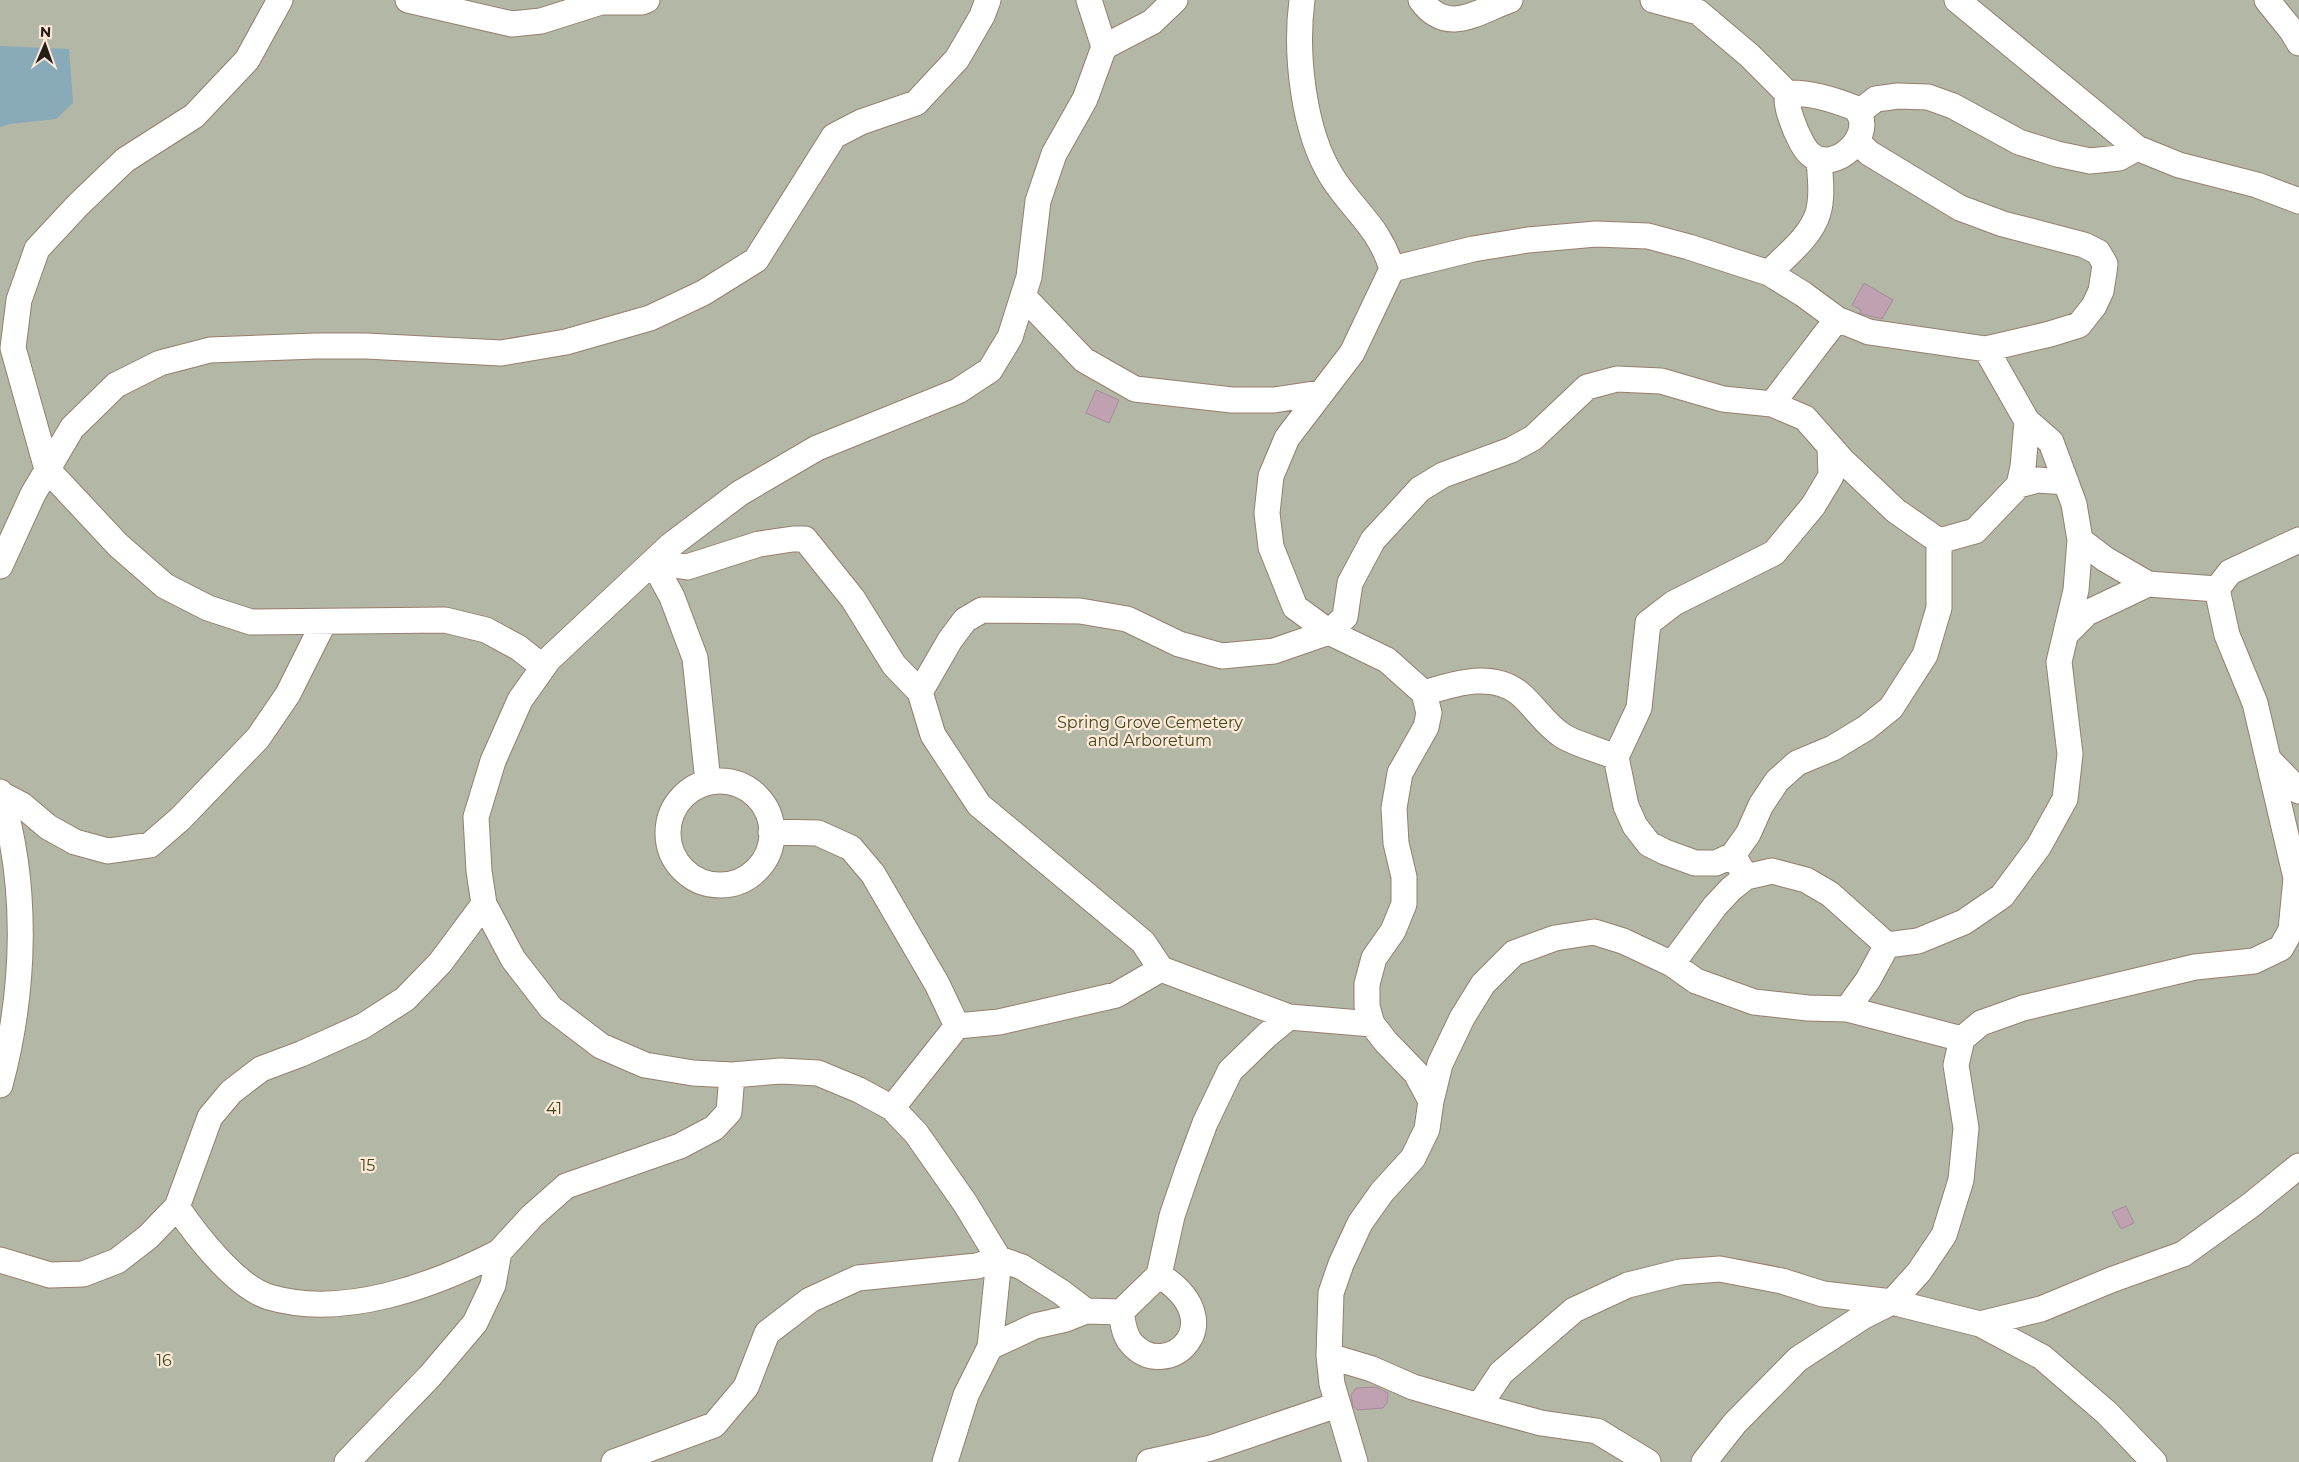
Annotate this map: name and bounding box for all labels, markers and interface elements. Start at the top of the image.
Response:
north arrow [20,20,70,70]
text: N [39,23,51,41]
park label: Spring Grove Cemetery and Arboretum [1057,713,1243,750]
park label: 41 [546,1099,562,1118]
park label: 15 [361,1156,375,1175]
park label: 16 [156,1351,172,1370]

